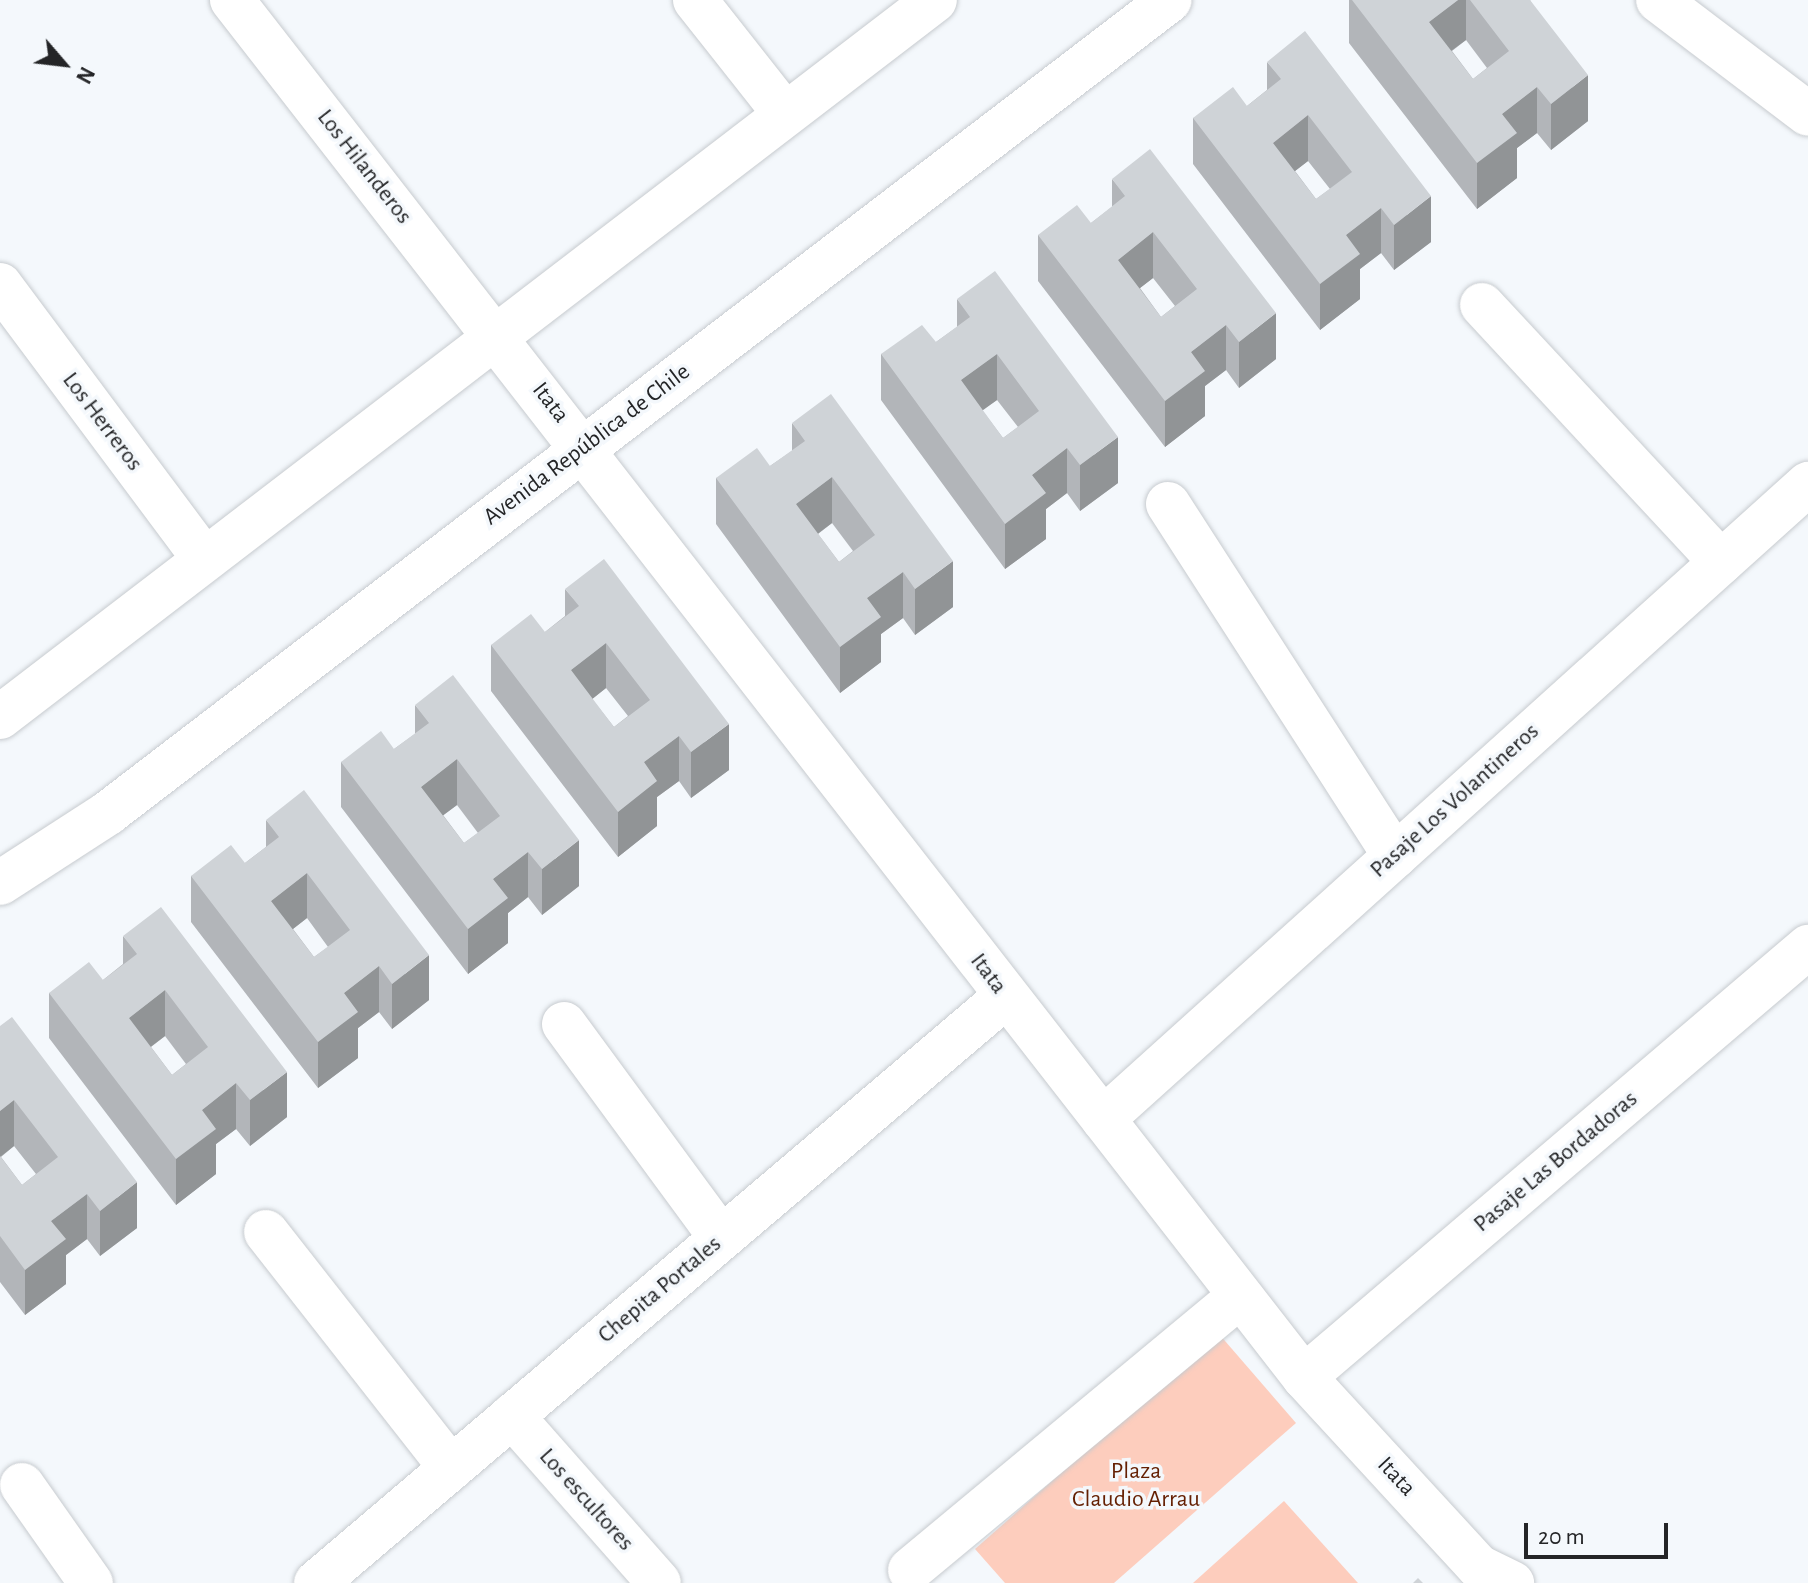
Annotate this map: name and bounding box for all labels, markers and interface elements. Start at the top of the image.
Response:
north arrow [24,24,104,104]
text: N [72,63,98,87]
street label: Los Hilanderos [310,104,418,230]
street label: Avenida República de Chile [478,358,696,532]
street label: Los Herreros [56,367,148,477]
street label: Itata [525,377,575,429]
street label: Pasaje Los Volantineros [1365,718,1545,884]
street label: Itata [963,948,1013,1000]
street label: Pasaje Las Bordadoras [1468,1085,1644,1239]
street label: Chepita Portales [592,1230,728,1350]
street label: Los escultores [532,1443,640,1557]
street label: Itata [1371,1451,1421,1503]
park label: Plaza Claudio Arrau [1072,1458,1200,1514]
scale bar [1528,1507,1672,1557]
text: 20 m [1538,1525,1585,1549]

